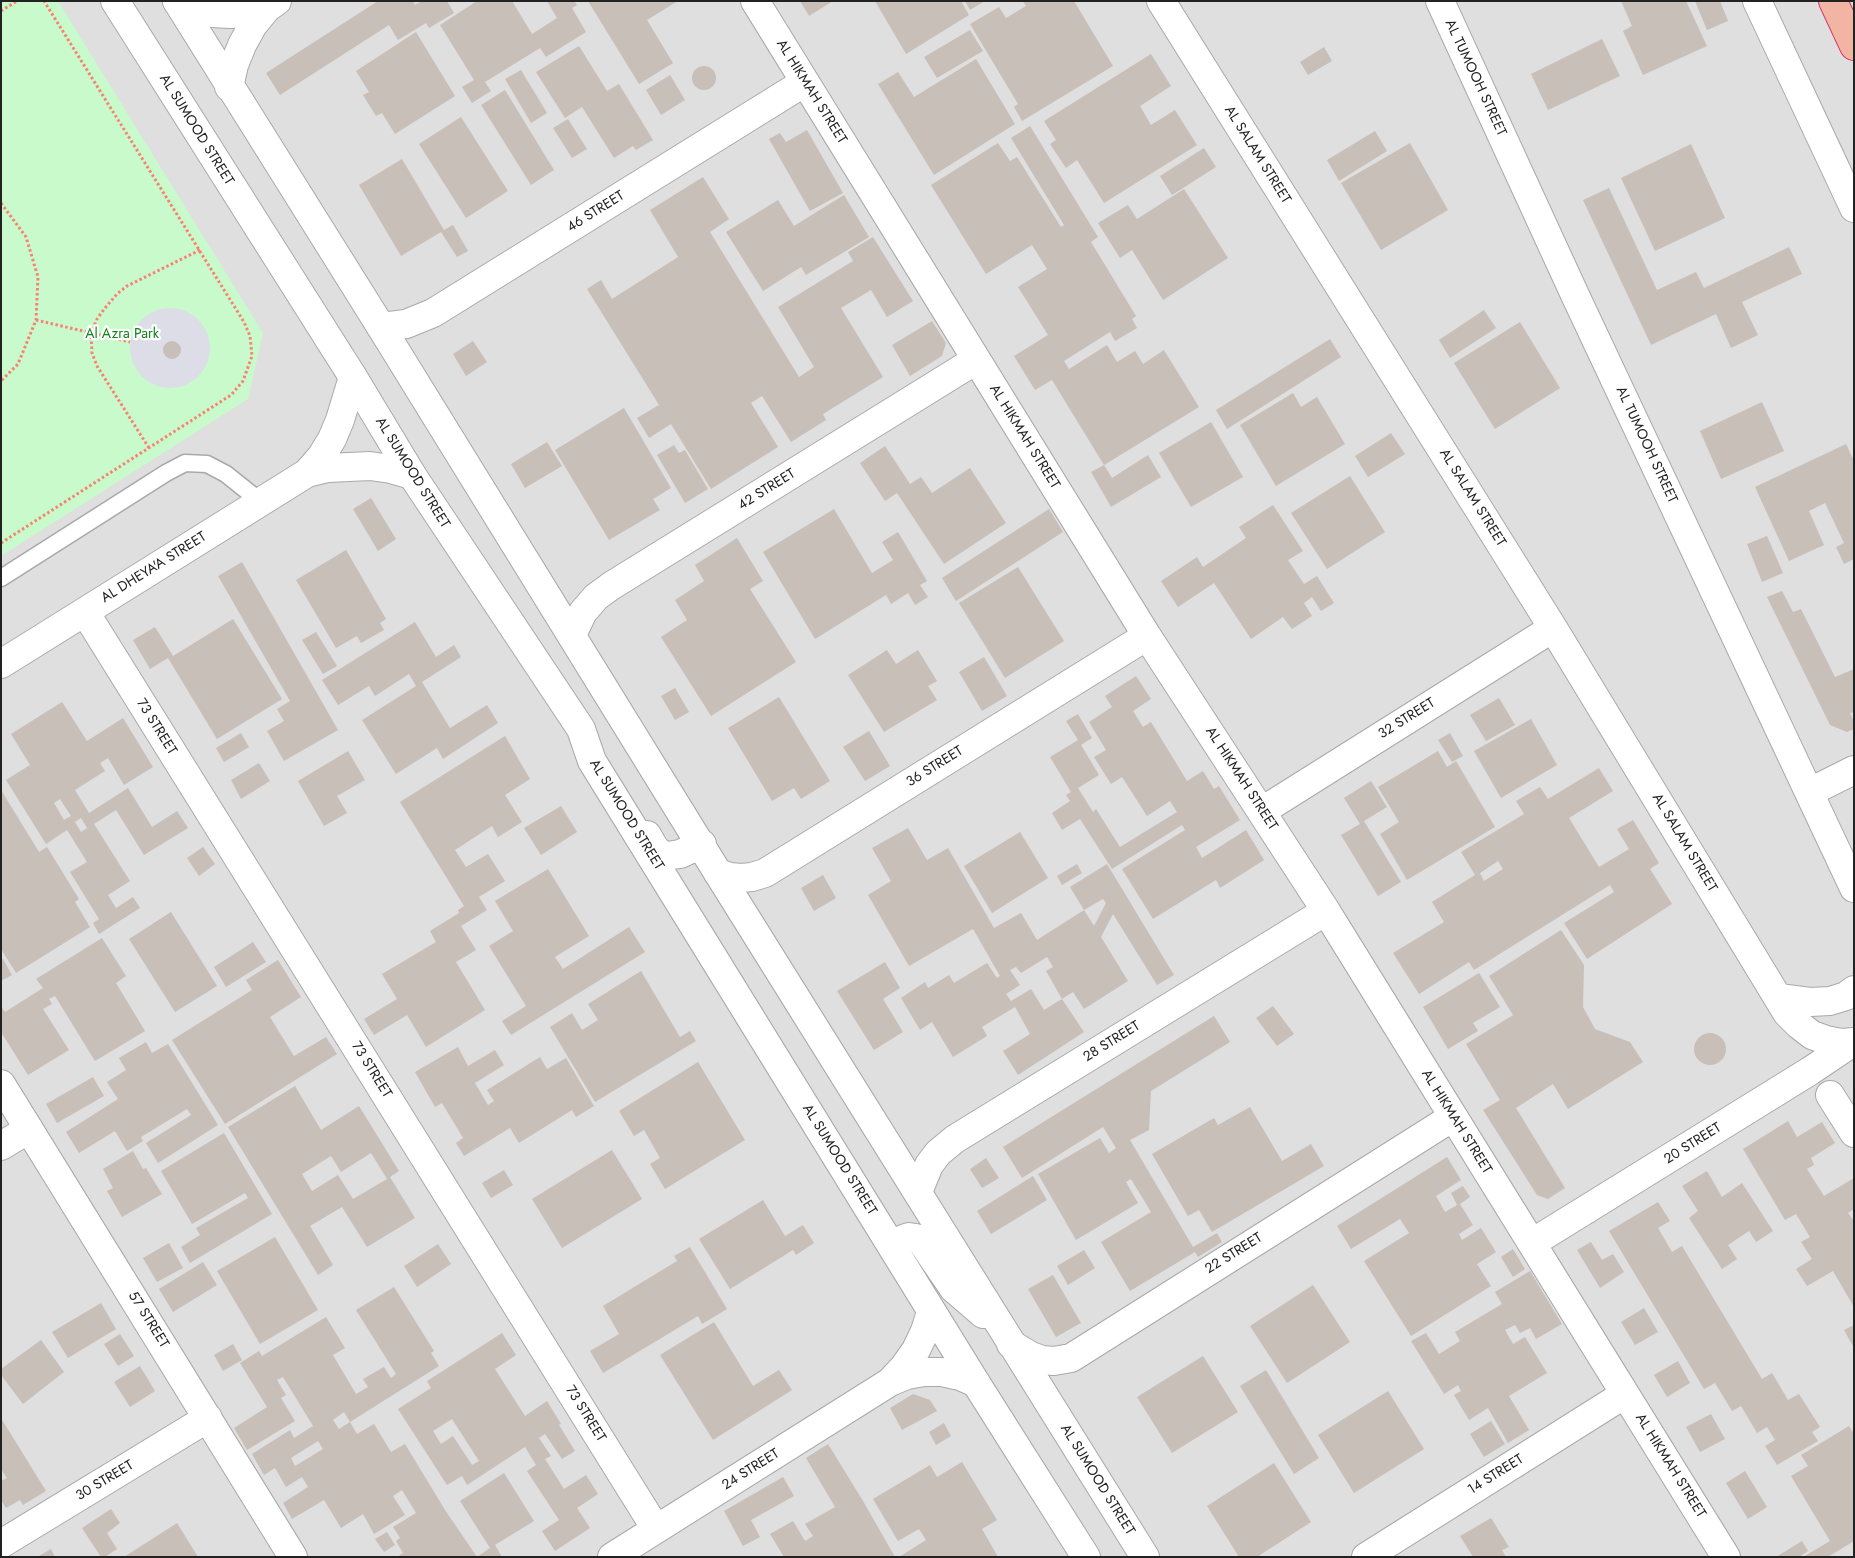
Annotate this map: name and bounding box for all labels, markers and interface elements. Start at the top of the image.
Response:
street label: AL TUMOOH STREET [1441,17,1509,139]
street label: AL HIKMAH STREET [772,37,850,147]
street label: AL SUMOOD STREET [155,72,237,188]
street label: AL SALAM STREET [1220,103,1294,207]
street label: 46 STREET [564,188,628,236]
park label: Al Azra Park [85,327,159,343]
street label: AL HIKMAH STREET [985,382,1063,492]
street label: AL TUMOOH STREET [1612,384,1680,506]
street label: AL SUMOOD STREET [371,415,453,531]
street label: AL SALAM STREET [1435,446,1509,550]
street label: 42 STREET [735,466,799,514]
street label: AL DHEYA'A STREET [98,529,210,607]
street label: 32 STREET [1376,695,1438,743]
street label: 73 STREET [132,696,180,758]
street label: AL HIKMAH STREET [1201,724,1281,834]
street label: 36 STREET [903,743,967,791]
street label: AL SUMOOD STREET [585,757,667,873]
street label: AL SALAM STREET [1648,791,1720,895]
street label: 28 STREET [1081,1018,1143,1066]
street label: 73 STREET [347,1039,395,1101]
street label: AL HIKMAH STREET [1417,1067,1495,1177]
street label: AL SUMOOD STREET [798,1102,880,1218]
street label: 20 STREET [1661,1120,1725,1168]
street label: 22 STREET [1202,1230,1266,1278]
street label: 57 STREET [124,1289,172,1351]
street label: 73 STREET [561,1383,609,1445]
street label: AL HIKMAH STREET [1631,1411,1709,1521]
street label: AL SUMOOD STREET [1056,1422,1138,1538]
street label: 24 STREET [719,1446,783,1494]
street label: 14 STREET [1465,1451,1527,1499]
street label: 30 STREET [73,1457,137,1505]

